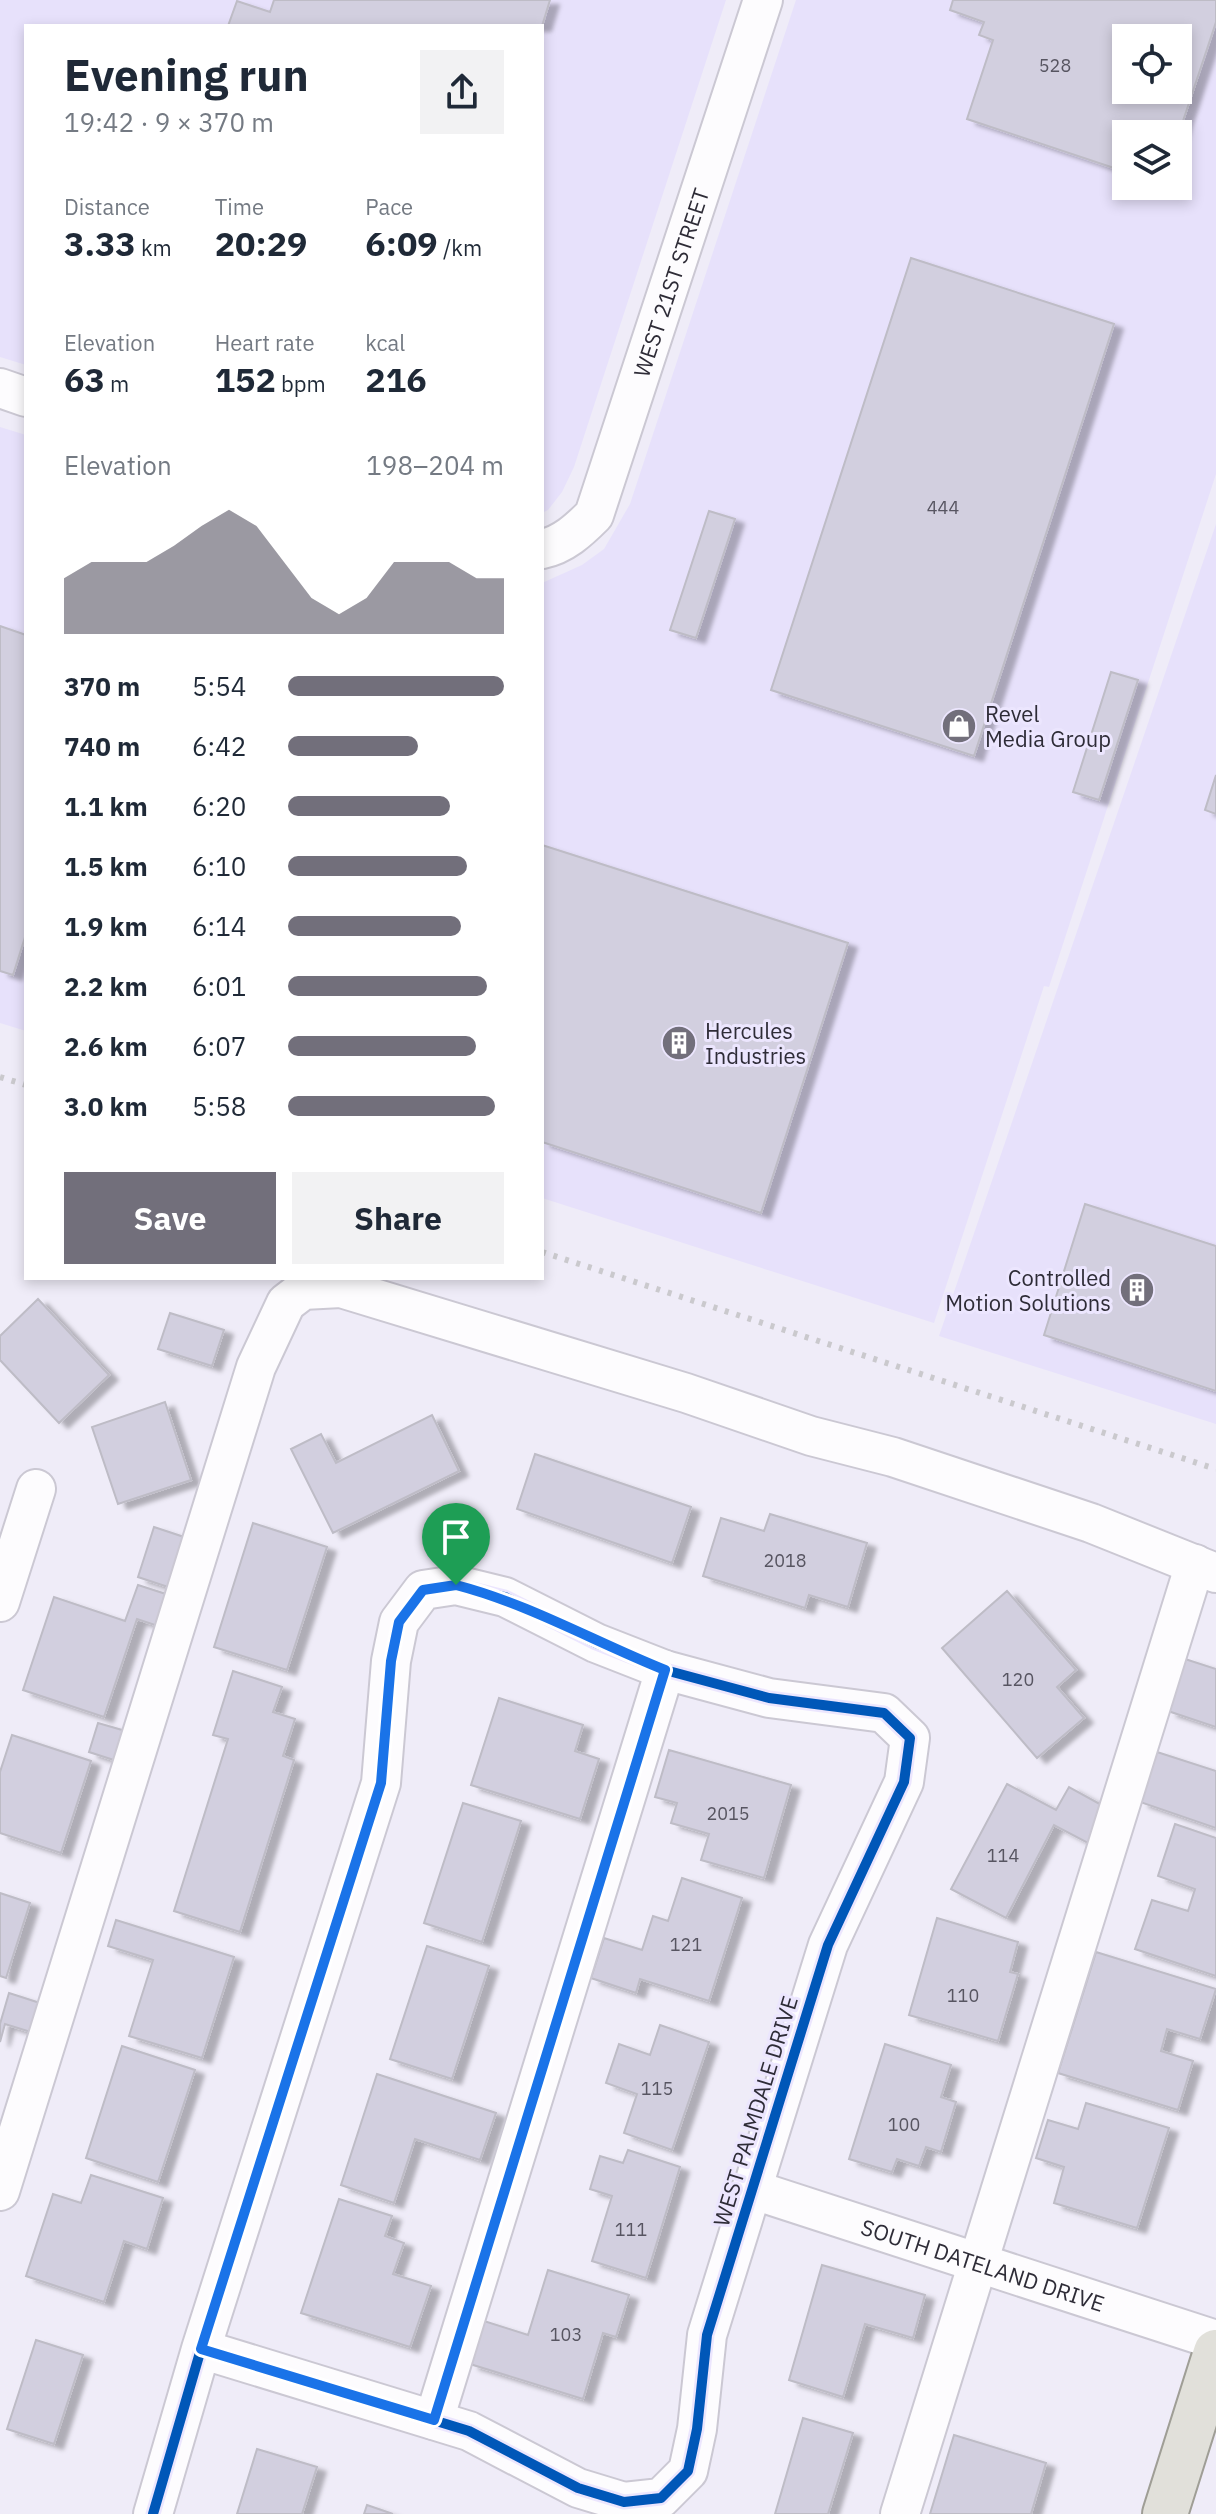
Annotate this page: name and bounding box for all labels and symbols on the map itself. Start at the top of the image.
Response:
house number: 528 [1039,54,1071,77]
street label: WEST 21ST STREET [626,184,715,380]
house number: 444 [927,496,959,519]
place label: Revel Media Group [985,699,1111,753]
shop icon: Revel Media Group [940,707,978,745]
place label: Hercules Industries [705,1016,806,1070]
building icon: Hercules Industries [660,1024,698,1062]
place label: Controlled Motion Solutions [945,1263,1111,1317]
building icon: Controlled Motion Solutions [1118,1271,1156,1309]
pin [422,1503,490,1585]
house number: 2018 [763,1549,807,1572]
house number: 120 [1002,1668,1034,1691]
house number: 2015 [706,1802,750,1825]
house number: 114 [987,1844,1019,1867]
house number: 121 [670,1933,702,1956]
house number: 110 [947,1984,979,2007]
street label: WEST PALMDALE DRIVE [706,1992,804,2230]
house number: 115 [641,2077,673,2100]
house number: 100 [888,2113,920,2136]
street label: SOUTH DATELAND DRIVE [858,2211,1108,2317]
house number: 111 [615,2218,647,2241]
house number: 103 [550,2323,582,2346]

